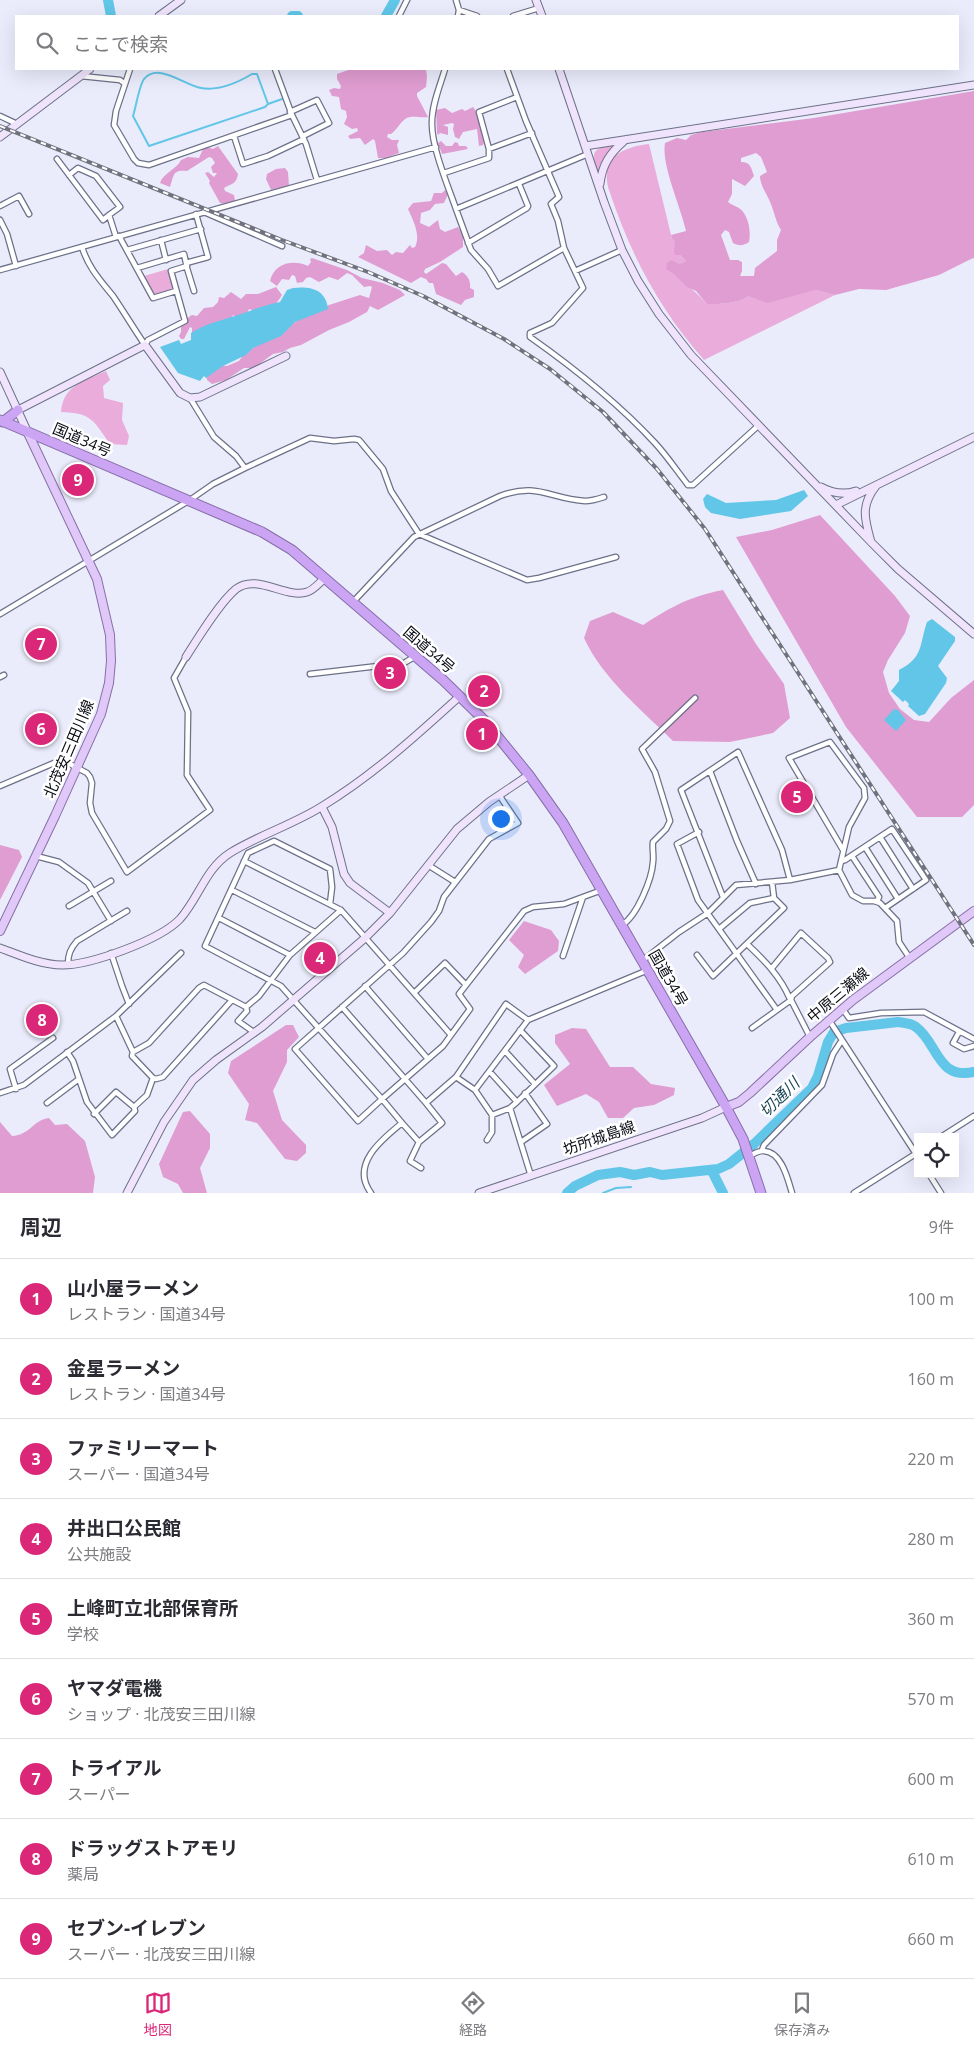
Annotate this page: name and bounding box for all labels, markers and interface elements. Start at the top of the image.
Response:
search box [15,15,959,70]
icon: search [33,29,61,57]
text: ここで検索 [73,31,168,57]
street label: 国道34号 [50,418,115,460]
pin: 9 [62,461,94,499]
street label: 国道34号 [400,621,460,677]
pin: 7 [25,625,57,663]
pin: 3 [374,654,406,692]
pin: 2 [468,672,500,710]
street label: 北茂安三田川線 [38,696,98,801]
pin: 6 [25,710,57,748]
pin: 1 [466,715,498,753]
pin: 5 [781,778,813,816]
your location [488,806,514,832]
pin: 4 [304,939,336,977]
street label: 国道34号 [645,946,693,1009]
street label: 中原三瀬線 [802,962,873,1026]
pin: 8 [26,1001,58,1039]
water label: 切通川 [754,1071,805,1122]
street label: 坊所城島線 [560,1115,637,1159]
map controls [914,1133,959,1178]
button: locate [914,1133,959,1178]
text: 周辺 [20,1213,62,1241]
text: 9件 [929,1216,954,1238]
text: 山小屋ラーメン [67,1275,199,1301]
text: 1 [31,1288,41,1310]
text: 100 m [908,1288,954,1310]
text: レストラン · 国道34号 [67,1303,226,1325]
text: 金星ラーメン [67,1355,180,1381]
text: 2 [31,1368,41,1390]
text: 160 m [908,1368,954,1390]
text: レストラン · 国道34号 [67,1383,226,1405]
text: ファミリーマート [67,1435,219,1461]
text: 3 [31,1448,41,1470]
text: 220 m [908,1448,954,1470]
text: スーパー · 国道34号 [67,1463,210,1485]
text: 井出口公民館 [67,1515,181,1541]
text: 4 [31,1528,41,1550]
text: 280 m [908,1528,954,1550]
text: 公共施設 [67,1543,131,1565]
text: 上峰町立北部保育所 [67,1595,238,1621]
text: 5 [31,1608,41,1630]
text: 360 m [908,1608,954,1630]
text: 学校 [67,1623,99,1645]
text: ヤマダ電機 [67,1675,162,1701]
text: 6 [31,1688,41,1710]
text: 570 m [908,1688,954,1710]
text: ショップ · 北茂安三田川線 [67,1703,256,1725]
text: トライアル [67,1755,162,1781]
text: 7 [31,1768,41,1790]
text: 600 m [908,1768,954,1790]
text: スーパー [67,1783,131,1805]
text: ドラッグストアモリ [67,1835,238,1861]
text: 8 [31,1848,41,1870]
text: 610 m [908,1848,954,1870]
text: 薬局 [67,1863,99,1885]
text: セブン-イレブン [67,1915,206,1941]
text: 9 [31,1928,41,1950]
text: 660 m [908,1928,954,1950]
text: スーパー · 北茂安三田川線 [67,1943,255,1965]
tab: 地図 [144,1989,172,2039]
tab: 経路 [459,1989,487,2039]
tab: 保存済み [774,1989,830,2039]

